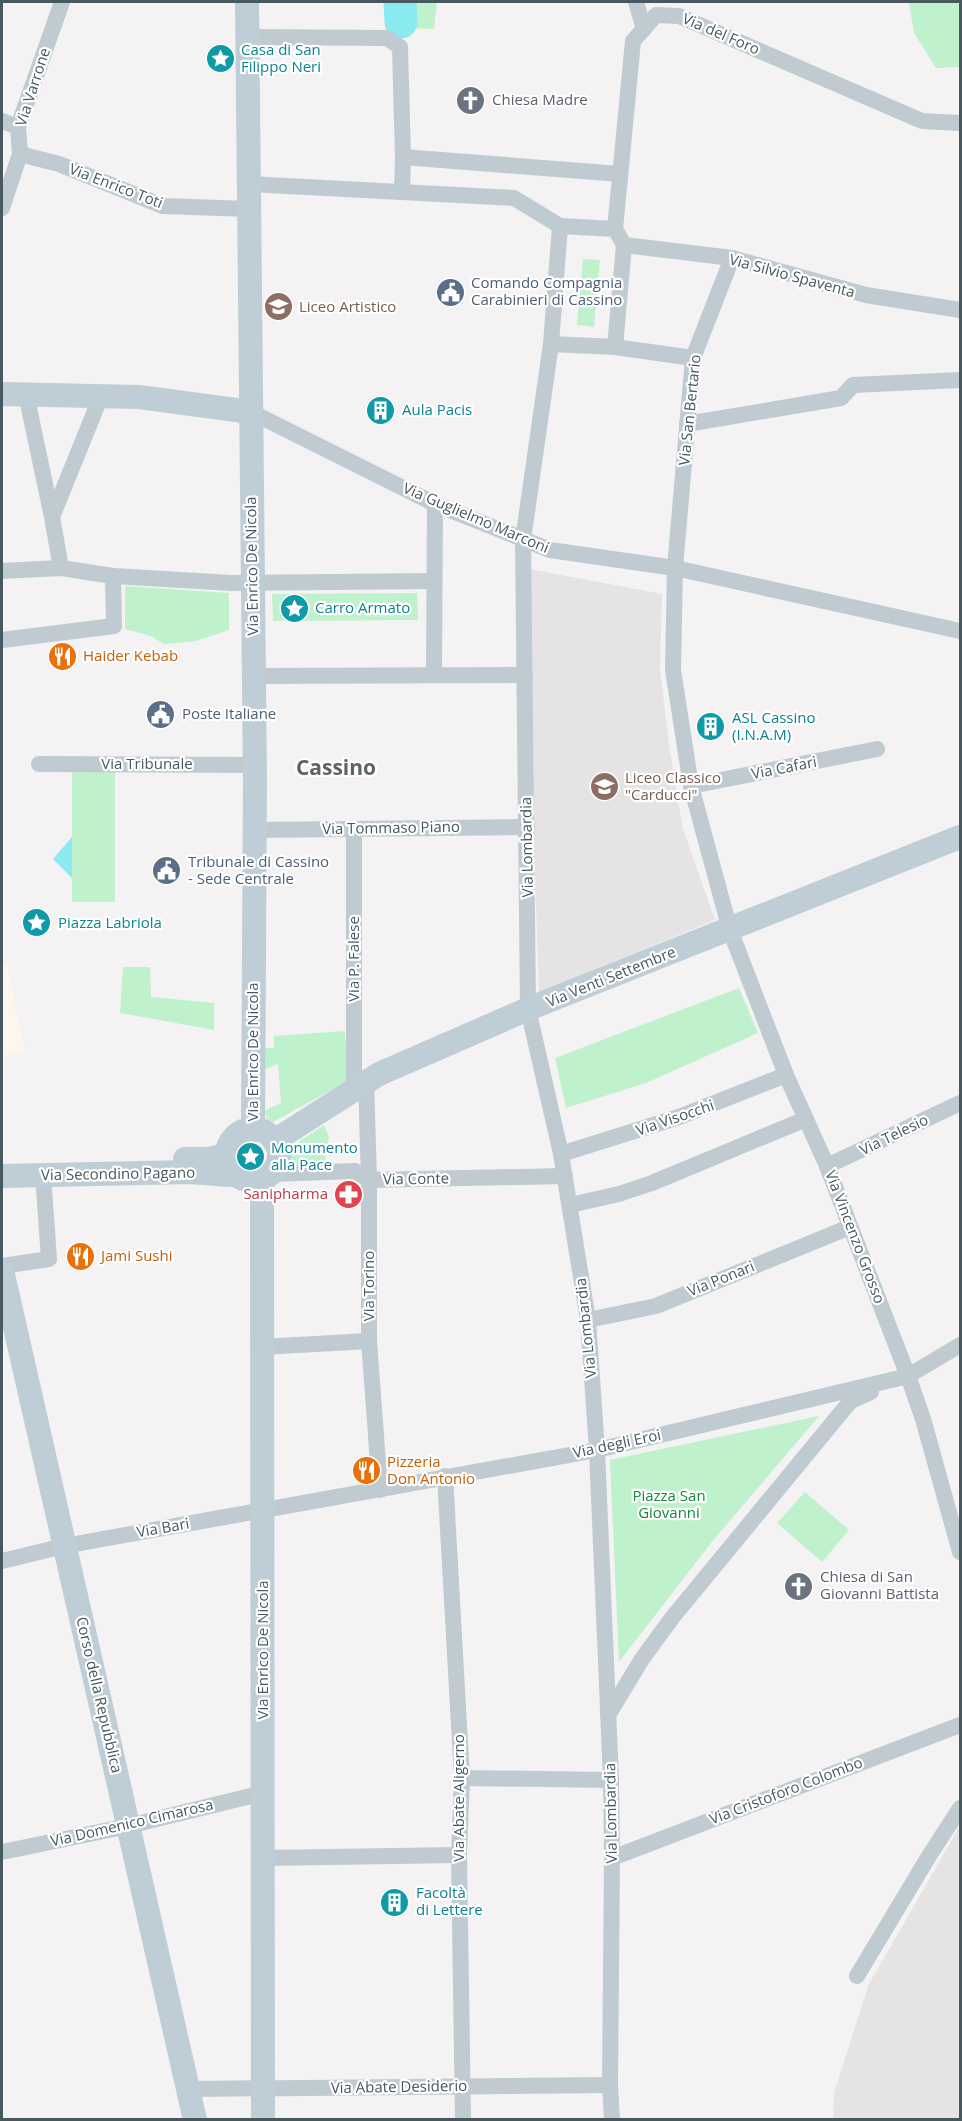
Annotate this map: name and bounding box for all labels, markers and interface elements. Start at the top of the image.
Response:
street label: Via del Foro [680,8,763,58]
place label: Casa di San Filippo Neri [241,39,321,76]
place icon: Casa di San Filippo Neri [204,43,236,75]
street label: Via Varrone [10,45,54,128]
church icon: Chiesa Madre [455,84,487,116]
place label: Chiesa Madre [492,89,588,109]
street label: Via Enrico Toti [67,158,166,212]
street label: Via Silvio Spaventa [727,249,857,301]
place label: Comando Compagnia Carabinieri di Cassino [471,272,622,309]
public building icon: Comando Compagnia Carabinieri di Cassino [434,276,466,308]
school or university icon: Liceo Artistico [262,291,294,323]
place label: Liceo Artistico [299,296,396,316]
street label: Via San Bertario [673,353,705,466]
building icon: Aula Pacis [365,394,397,426]
place label: Aula Pacis [402,399,472,419]
street label: Via Guglielmo Marconi [400,477,553,557]
street label: Via Enrico De Nicola [240,496,262,636]
place icon: Carro Armato [278,592,310,624]
place label: Carro Armato [315,597,410,617]
restaurant icon: Haider Kebab [46,640,78,672]
place label: Haider Kebab [83,645,178,665]
public building icon: Poste Italiane [145,698,177,730]
place label: Poste Italiane [182,703,276,723]
place label: ASL Cassino (I.N.A.M) [732,707,816,744]
building icon: ASL Cassino (I.N.A.M) [695,711,727,743]
street label: Via Cafari [749,751,818,783]
street label: Via Tribunale [101,753,193,773]
district label: Cassino [296,753,376,781]
place label: Liceo Classico "Carducci" [625,767,721,804]
school or university icon: Liceo Classico "Carducci" [588,771,620,803]
street label: Via Lombardia [515,797,537,898]
street label: Via Tommaso Piano [322,816,460,838]
place label: Tribunale di Cassino - Sede Centrale [188,851,329,888]
public building icon: Tribunale di Cassino - Sede Centrale [151,855,183,887]
place icon: Piazza Labriola [21,907,53,939]
place label: Piazza Labriola [58,912,162,932]
street label: Via P. Falese [343,916,363,1002]
street label: Via Venti Settembre [543,941,678,1011]
street label: Via Enrico De Nicola [242,982,262,1122]
street label: Via Visocchi [633,1094,716,1140]
street label: Via Telesio [856,1109,931,1159]
place label: Monumento alla Pace [271,1137,358,1174]
place icon: Monumento alla Pace [234,1141,266,1173]
street label: Via Secondino Pagano [41,1162,195,1184]
street label: Via Conte [383,1167,449,1189]
street label: Via Vincenzo Grosso [821,1167,891,1306]
pharmacy icon: Sanipharma [333,1178,365,1210]
place label: Sanipharma [243,1183,328,1203]
restaurant icon: Jami Sushi [64,1240,96,1272]
place label: Jami Sushi [99,1245,173,1265]
street label: Via Torino [358,1251,378,1321]
street label: Via Ponari [684,1256,757,1301]
street label: Via Lombardia [570,1277,600,1379]
street label: Via degli Eroi [571,1424,663,1462]
place label: Pizzeria Don Antonio [387,1451,475,1488]
restaurant icon: Pizzeria Don Antonio [350,1455,382,1487]
park label: Piazza San Giovanni [632,1485,706,1522]
street label: Via Bari [135,1513,191,1541]
place label: Chiesa di San Giovanni Battista [820,1566,939,1603]
church icon: Chiesa di San Giovanni Battista [783,1570,815,1602]
street label: Via Enrico De Nicola [252,1580,272,1720]
street label: Corso della Repubblica [72,1615,128,1775]
street label: Via Abate Aligerno [448,1734,468,1862]
street label: Via Cristoforo Colombo [706,1752,865,1828]
street label: Via Lombardia [599,1763,621,1864]
street label: Via Domenico Cimarosa [48,1794,215,1850]
place label: Facoltà di Lettere [416,1882,483,1919]
building icon: Facoltà di Lettere [379,1886,411,1918]
street label: Via Abate Desiderio [331,2075,467,2097]

